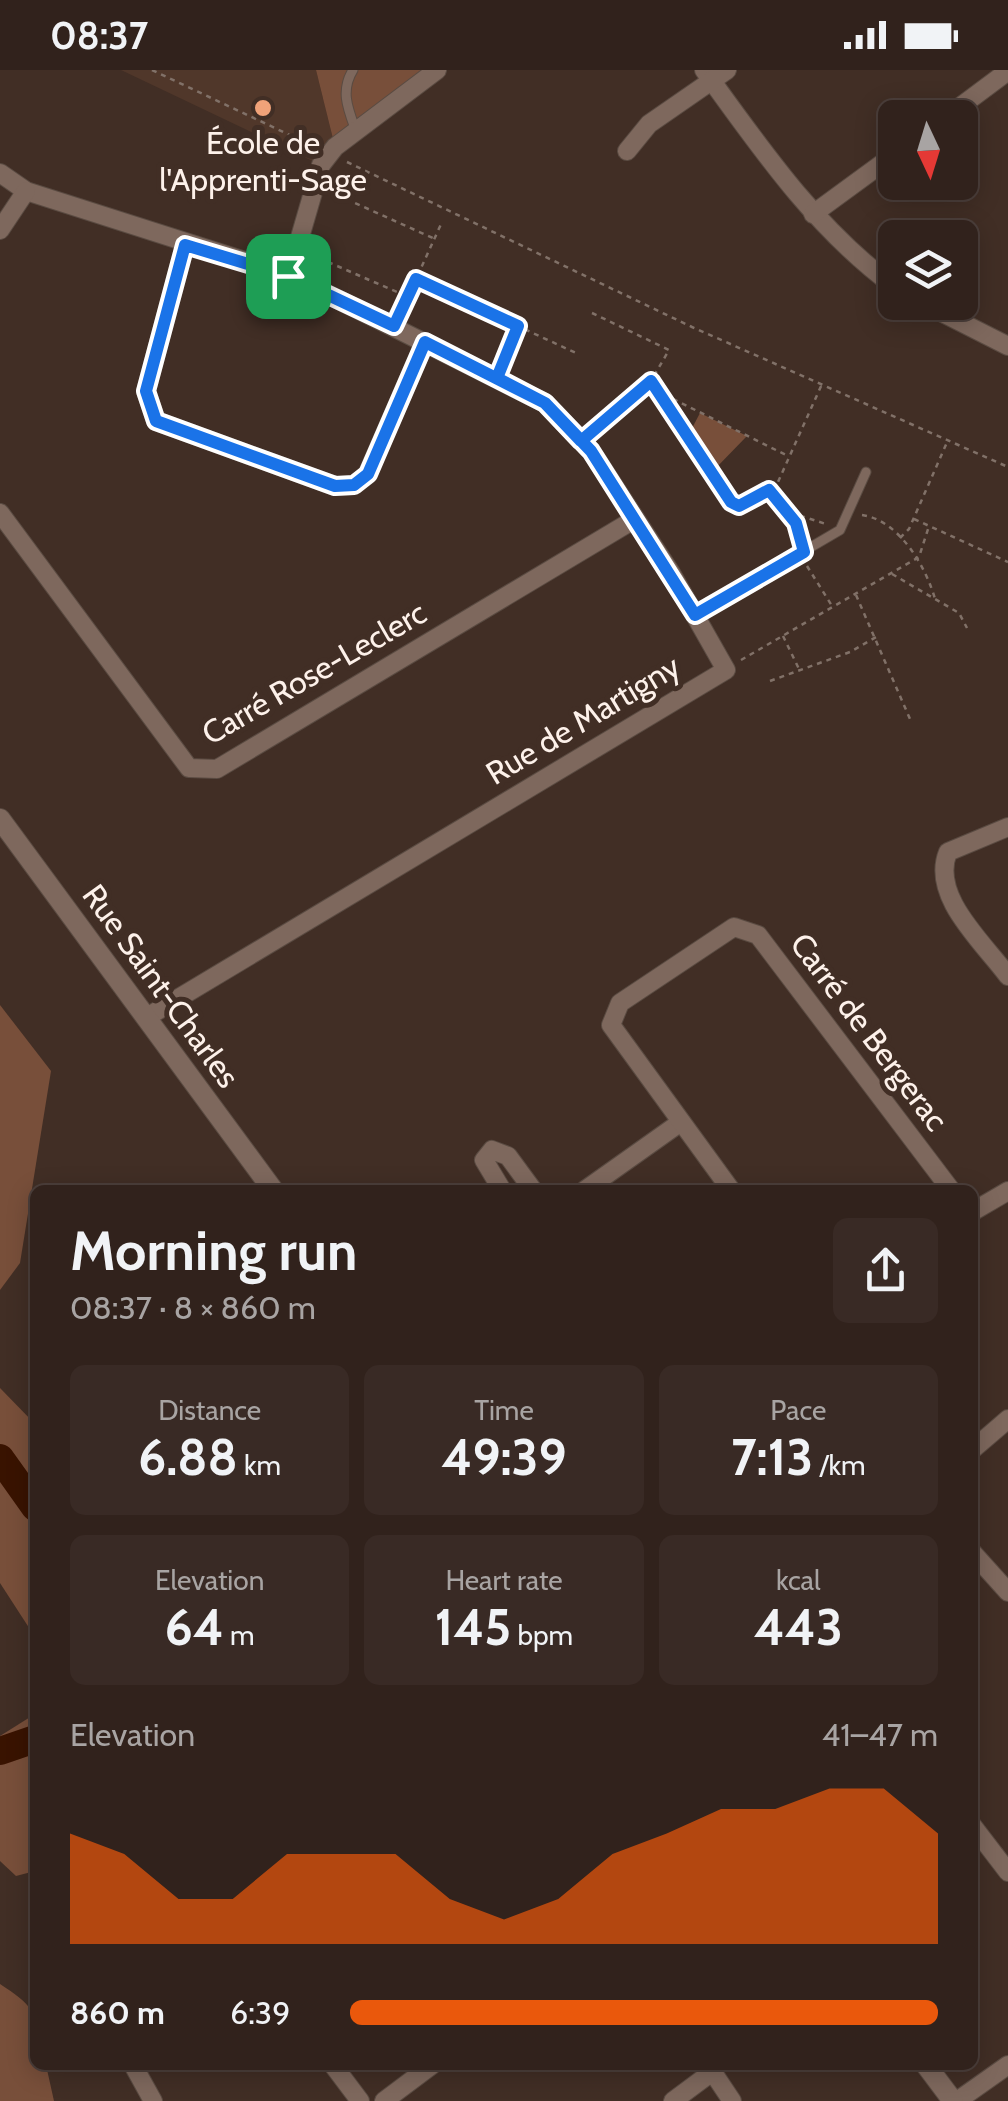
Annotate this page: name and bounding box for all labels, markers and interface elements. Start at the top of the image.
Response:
text: 08:37 [50,12,148,59]
marker: École de l'Apprenti-Sage [252,97,274,119]
north arrow [878,100,978,200]
map controls [878,100,978,320]
place label: École de l'Apprenti-Sage [159,123,367,199]
button: layers [878,220,978,320]
pin [246,234,331,319]
icon: arrive [261,249,316,304]
street label: Carré Rose-Leclerc [195,593,433,753]
street label: Rue de Martigny [479,646,687,793]
street label: Rue Saint-Charles [75,876,248,1095]
street label: Carré de Bergerac [782,925,956,1138]
text: Morning run [70,1217,357,1284]
button: share [833,1218,938,1323]
text: 08:37 · 8 × 860 m [70,1288,316,1327]
text: Distance [158,1393,261,1427]
text: Time [474,1393,534,1427]
text: Pace [770,1393,826,1427]
text: 6.88 [138,1427,238,1488]
text: 49:39 [441,1427,567,1488]
text: 7:13 [731,1427,813,1488]
text: km [238,1448,281,1482]
text: /km [813,1448,866,1482]
text: Elevation [155,1563,264,1597]
text: Heart rate [445,1563,563,1597]
text: kcal [776,1563,821,1597]
text: 64 [165,1597,224,1658]
text: 145 [435,1597,511,1658]
text: 443 [754,1597,843,1658]
text: m [224,1618,255,1652]
text: bpm [511,1618,573,1652]
text: Elevation [70,1715,195,1754]
text: 41–47 m [822,1715,938,1754]
text: 860 m [70,1993,165,2032]
text: 6:39 [230,1993,290,2032]

